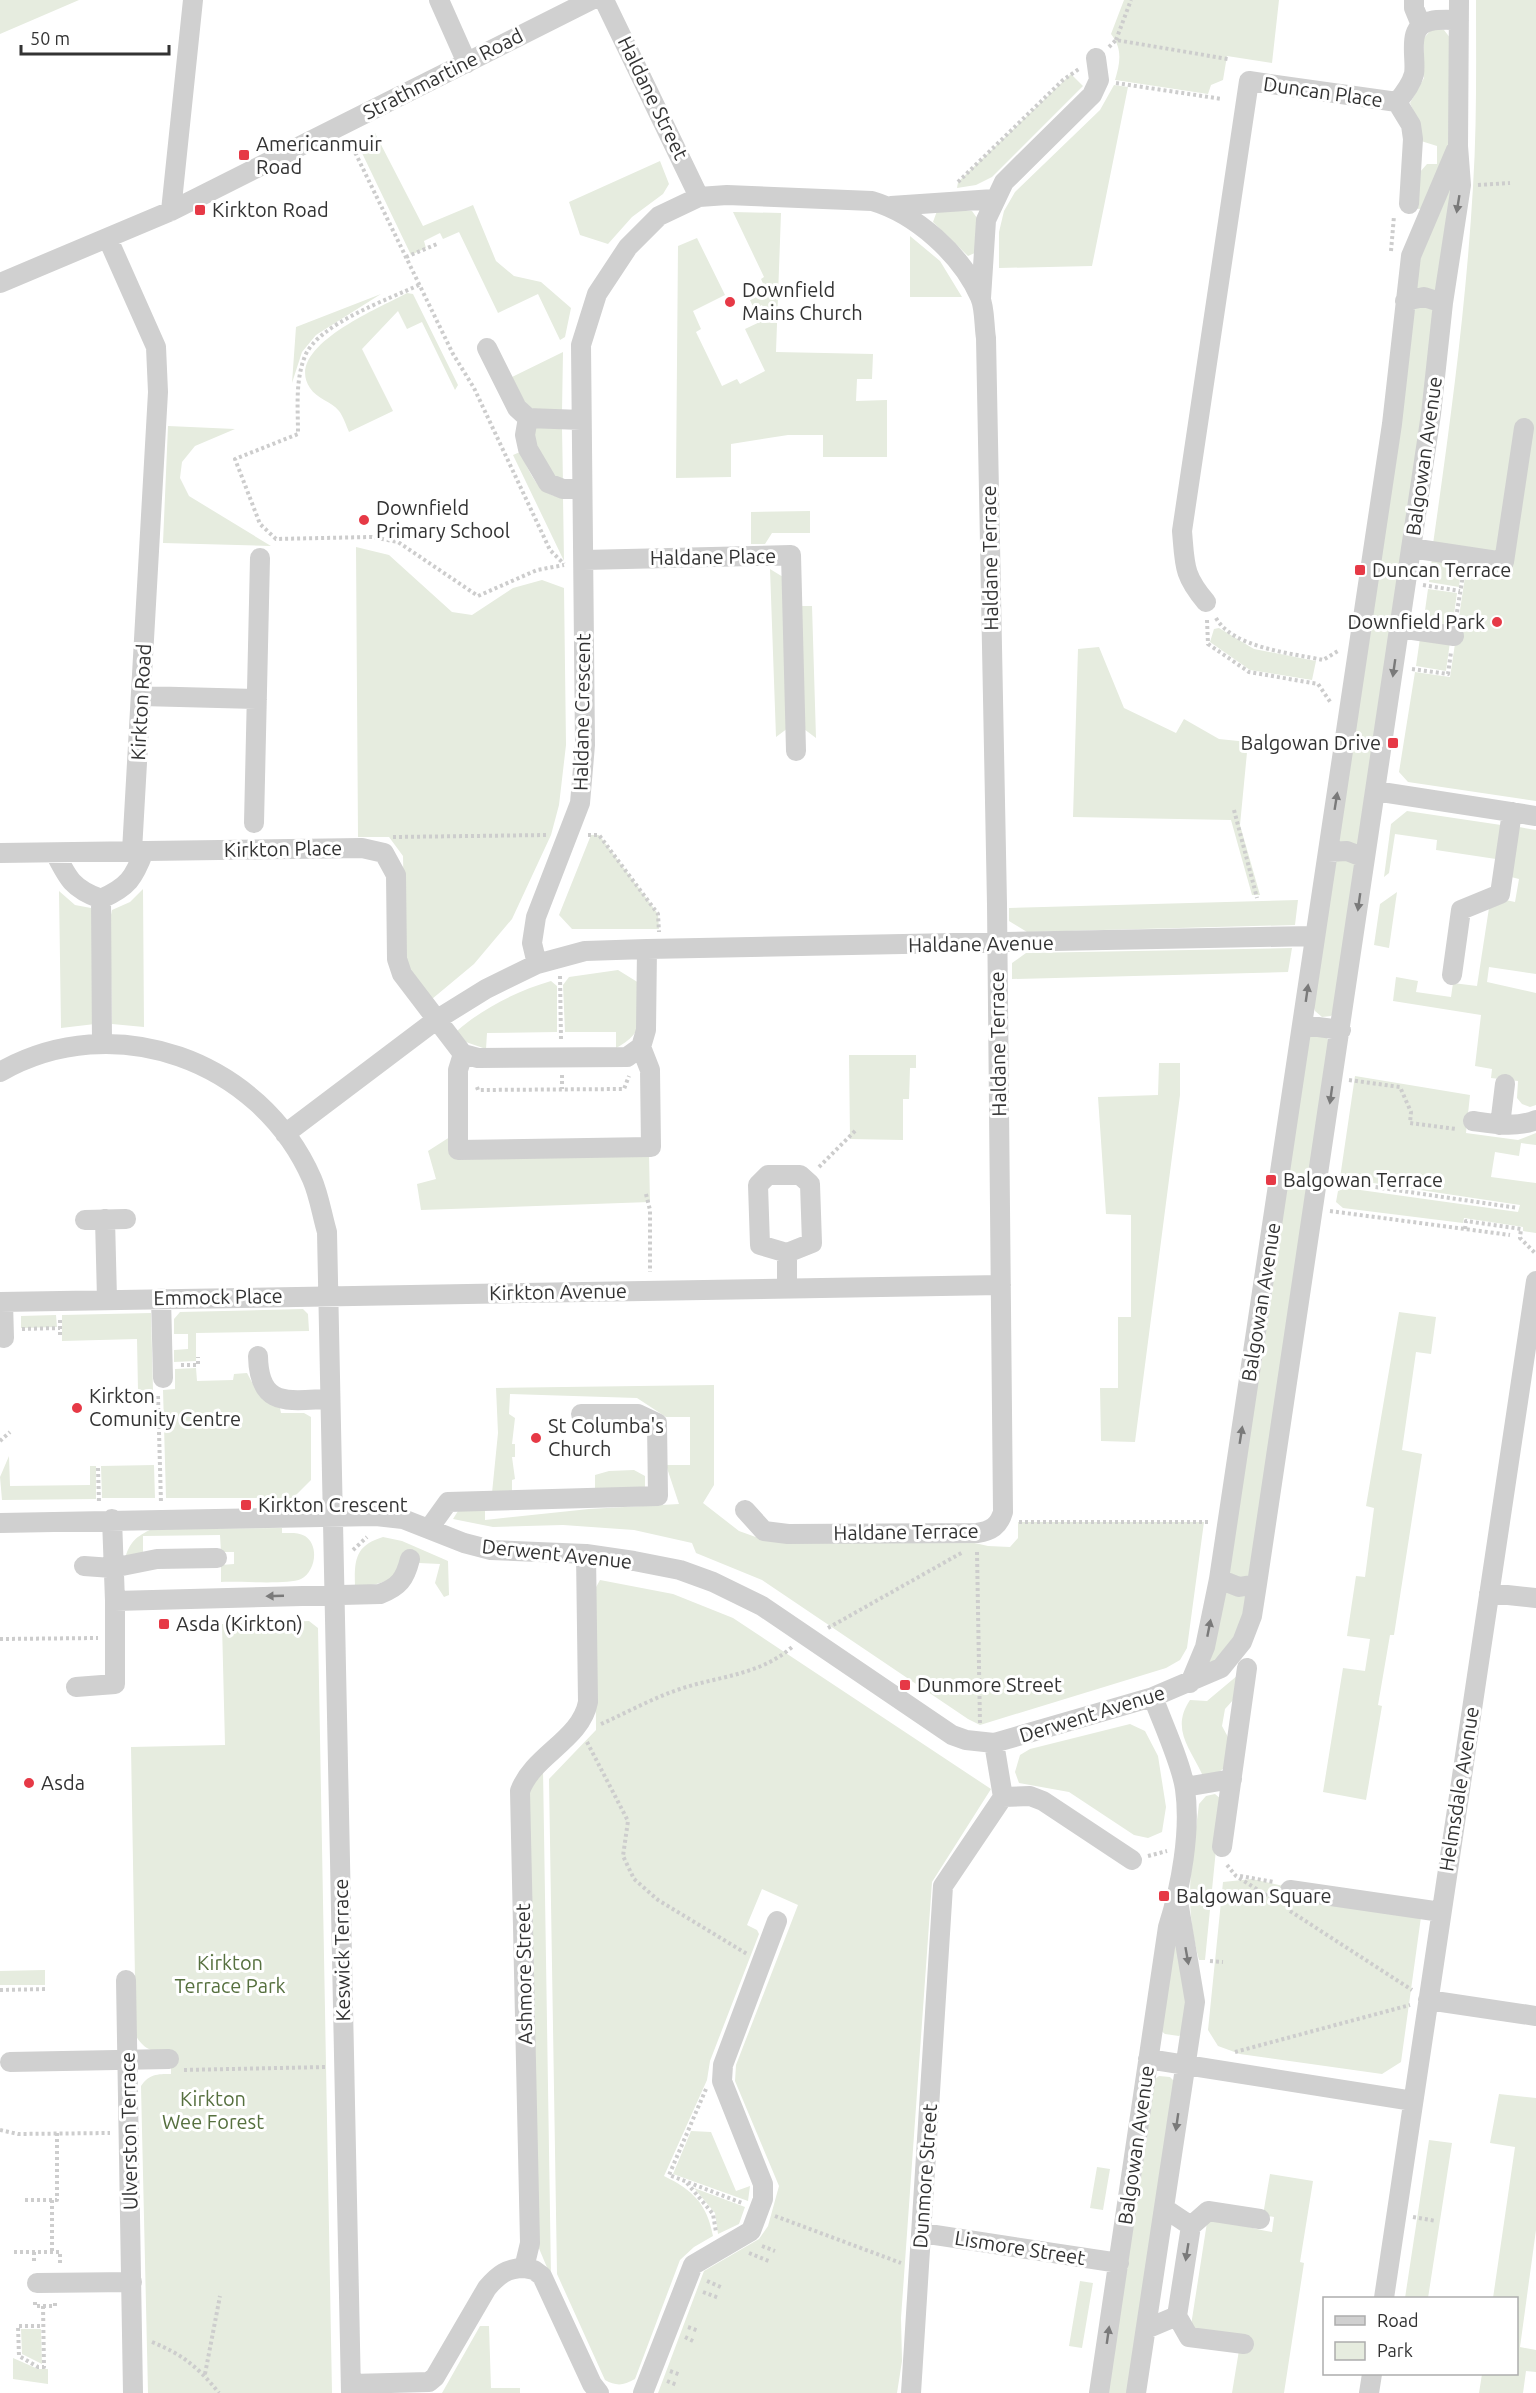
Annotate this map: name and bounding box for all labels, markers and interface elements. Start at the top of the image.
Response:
scale bar [21,18,170,56]
street label: Strathmartine Road [359,23,527,124]
text: 50 m [30,28,70,48]
street label: Haldane Street [614,32,693,163]
street label: Duncan Place [1262,72,1384,111]
place label: Americanmuir Road [256,132,382,178]
marker: Americanmuir Road [237,148,251,162]
one-way arrow [1453,195,1462,214]
place label: Kirkton Road [212,198,329,221]
marker: Kirkton Road [193,203,207,217]
place label: Downfield Mains Church [742,278,863,324]
marker: Downfield Mains Church [723,295,737,309]
street label: Balgowan Avenue [1401,375,1446,537]
street label: Haldane Terrace [977,485,1002,631]
place label: Downfield Primary School [376,496,510,542]
marker: Downfield Primary School [357,513,371,527]
street label: Haldane Place [650,544,776,569]
place label: Duncan Terrace [1372,558,1511,581]
marker: Duncan Terrace [1353,563,1367,577]
place label: Downfield Park [1347,610,1485,633]
marker: Downfield Park [1490,615,1504,629]
street label: Haldane Crescent [569,633,594,791]
street label: Kirkton Road [126,643,155,761]
one-way arrow [1389,658,1398,677]
place label: Balgowan Drive [1241,731,1381,754]
marker: Balgowan Drive [1386,736,1400,750]
one-way arrow [1332,791,1341,810]
street label: Kirkton Place [224,836,342,861]
one-way arrow [1355,893,1364,912]
street label: Haldane Avenue [908,931,1054,956]
street label: Haldane Terrace [985,971,1010,1117]
one-way arrow [1303,984,1312,1003]
one-way arrow [1326,1086,1335,1105]
place label: Balgowan Terrace [1283,1168,1443,1191]
marker: Balgowan Terrace [1264,1173,1278,1187]
street label: Balgowan Avenue [1237,1221,1284,1383]
street label: Kirkton Avenue [489,1279,627,1304]
street label: Emmock Place [153,1284,283,1309]
place label: Kirkton Comunity Centre [89,1384,241,1430]
marker: Kirkton Comunity Centre [70,1401,84,1415]
place label: St Columba's Church [548,1414,664,1460]
one-way arrow [1236,1426,1245,1445]
marker: St Columba's Church [529,1431,543,1445]
place label: Kirkton Crescent [258,1493,408,1516]
marker: Kirkton Crescent [239,1498,253,1512]
street label: Haldane Terrace [833,1519,979,1544]
street label: Derwent Avenue [481,1534,633,1573]
one-way arrow [266,1592,285,1601]
place label: Asda (Kirkton) [176,1612,303,1635]
marker: Asda (Kirkton) [157,1617,171,1631]
one-way arrow [1205,1618,1214,1637]
place label: Dunmore Street [917,1673,1062,1696]
marker: Dunmore Street [898,1678,912,1692]
street label: Derwent Avenue [1016,1680,1167,1747]
street label: Helmsdale Avenue [1434,1705,1483,1873]
place label: Asda [41,1771,85,1794]
marker: Asda [22,1776,36,1790]
street label: Keswick Terrace [329,1878,354,2022]
place label: Balgowan Square [1176,1884,1332,1907]
marker: Balgowan Square [1157,1889,1171,1903]
street label: Ashmore Street [511,1903,536,2045]
one-way arrow [1183,1947,1192,1966]
park label: Kirkton Terrace Park [174,1951,286,1997]
street label: Ulverston Terrace [116,2052,141,2210]
street label: Balgowan Avenue [1113,2064,1158,2226]
park label: Kirkton Wee Forest [162,2087,264,2133]
street label: Dunmore Street [908,2103,941,2249]
one-way arrow [1173,2113,1182,2132]
street label: Lismore Street [953,2226,1087,2269]
one-way arrow [1182,2243,1191,2262]
legend [1323,2297,1518,2375]
text: Road [1377,2310,1419,2330]
one-way arrow [1103,2326,1112,2345]
text: Park [1377,2340,1413,2360]

